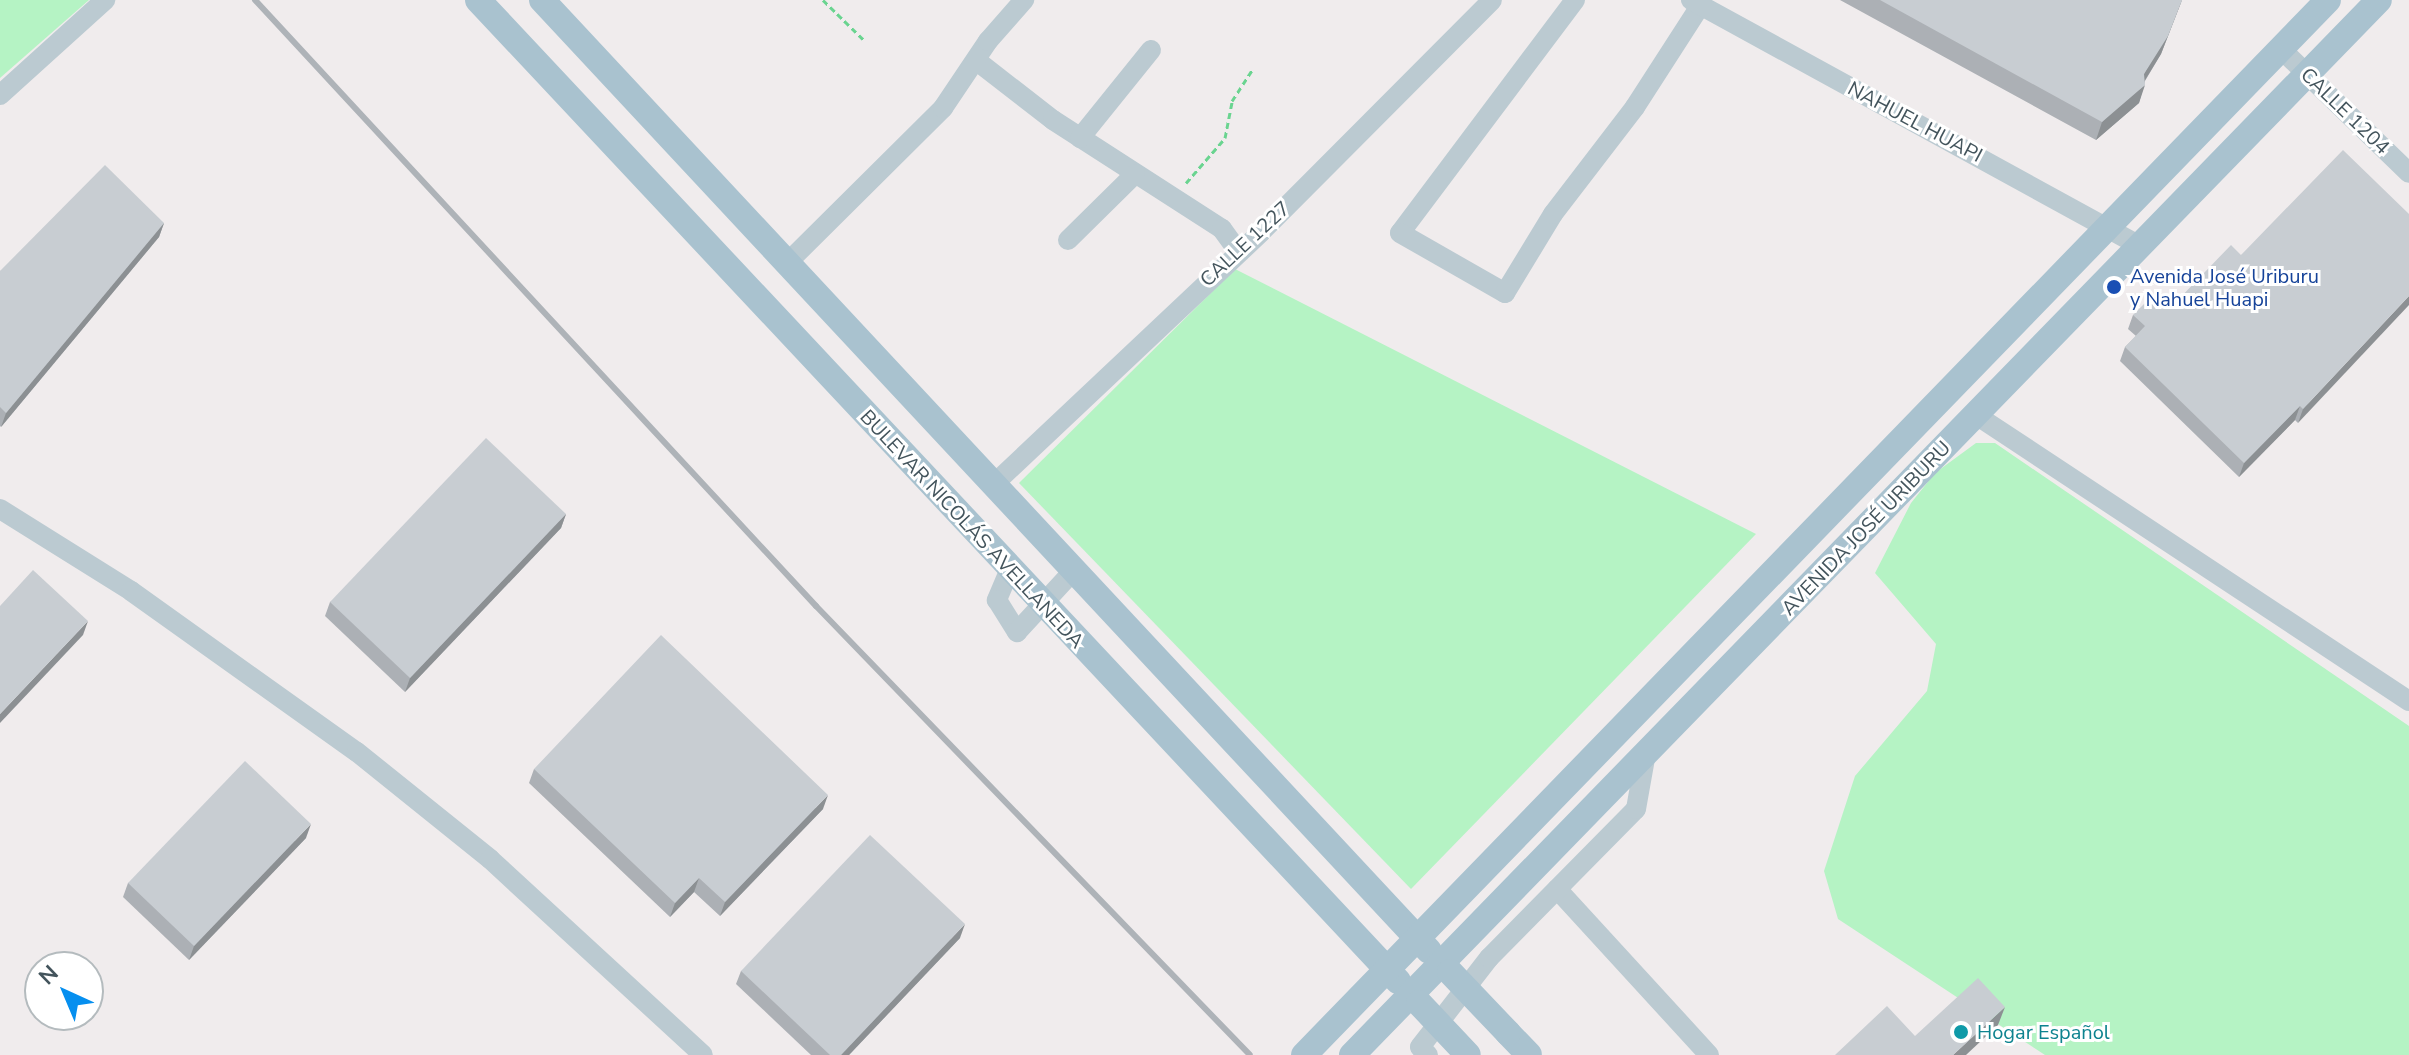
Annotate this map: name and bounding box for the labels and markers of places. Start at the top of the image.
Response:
place label: Avenida José Uriburu y Nahuel Huapi [2130,264,2319,311]
marker: Avenida José Uriburu y Nahuel Huapi [2105,278,2123,296]
place label: Hogar Español [1977,1020,2110,1044]
marker: Hogar Español [1952,1023,1970,1041]

